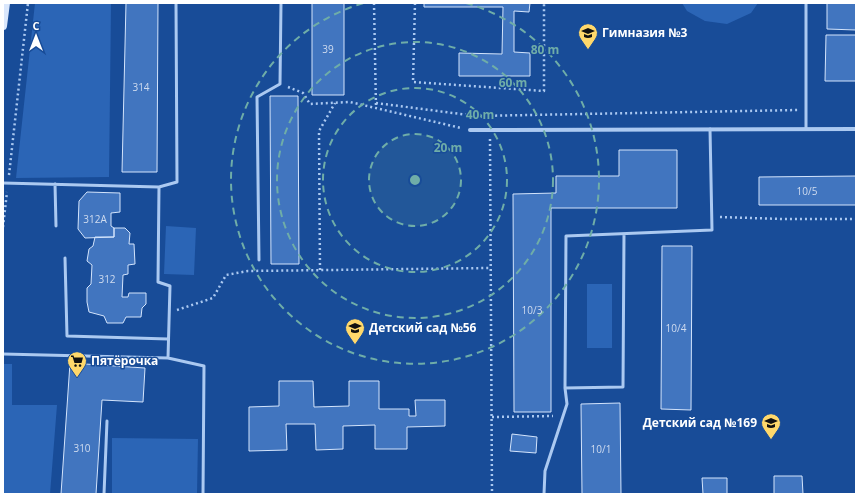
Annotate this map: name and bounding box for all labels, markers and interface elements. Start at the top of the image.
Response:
north arrow [16,16,56,56]
text: С [32,18,40,33]
school or university icon: Гимназия №3 [577,22,599,50]
place label: Гимназия №3 [602,24,688,41]
text: 80 m [531,41,559,58]
house number: 39 [322,42,334,56]
text: 60 m [499,74,527,91]
house number: 314 [132,80,150,94]
text: 40 m [466,106,494,123]
text: 20 m [434,139,462,156]
centre of rings [408,173,422,187]
house number: 10/5 [797,184,818,198]
house number: 312А [83,212,107,226]
house number: 312 [98,272,116,286]
house number: 10/3 [522,303,543,317]
school or university icon: Детский сад №56 [344,317,366,345]
place label: Детский сад №56 [369,319,477,336]
house number: 10/4 [666,321,687,335]
supermarket icon: Пятёрочка [66,350,88,378]
place label: Пятёрочка [91,352,158,369]
school or university icon: Детский сад №169 [760,412,782,440]
place label: Детский сад №169 [643,414,757,431]
house number: 310 [73,441,91,455]
house number: 10/1 [591,442,611,456]

